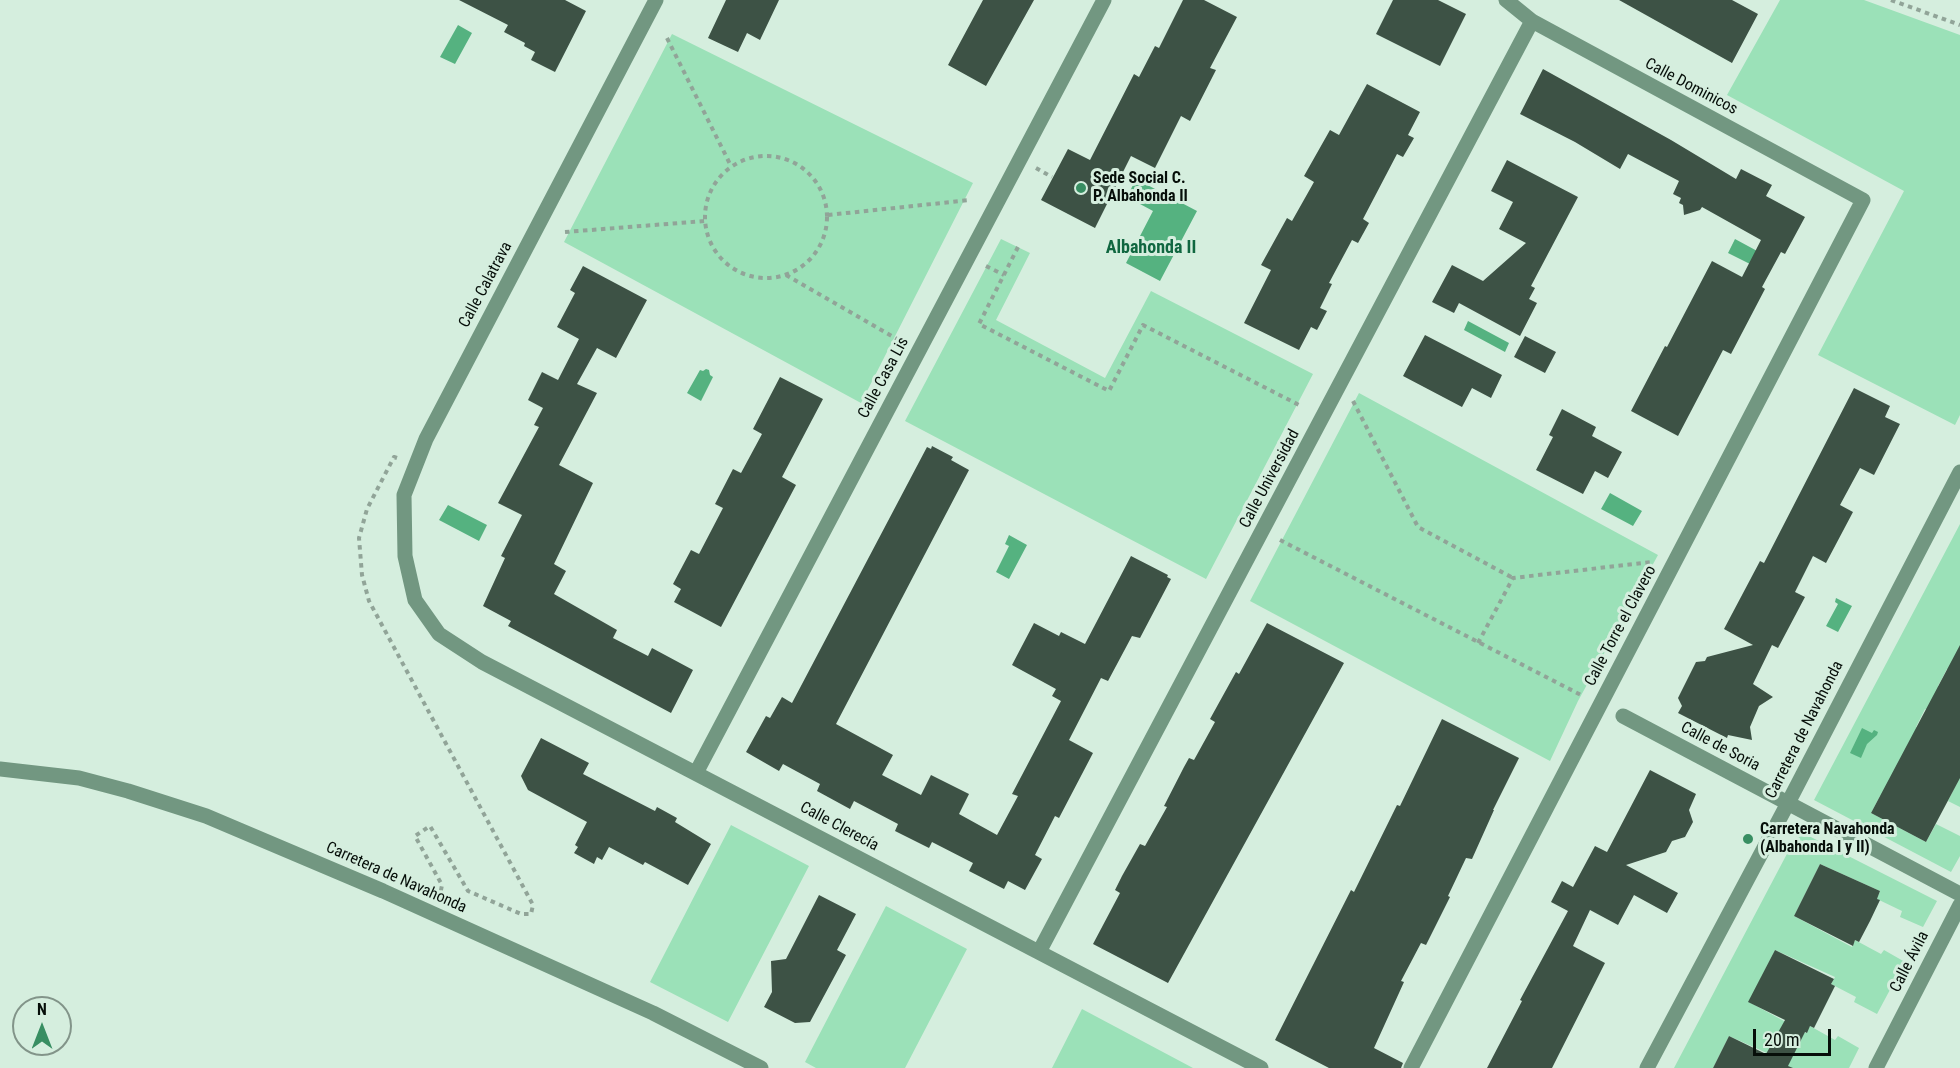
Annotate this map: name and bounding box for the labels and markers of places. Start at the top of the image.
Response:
place label: Sede Social C. P. Albahonda II [1093,169,1188,207]
marker: Sede Social C. P. Albahonda II [1074,181,1088,195]
place label: Carretera Navahonda (Albahonda I y II) [1760,820,1895,858]
marker: Carretera Navahonda (Albahonda I y II) [1741,832,1755,846]

